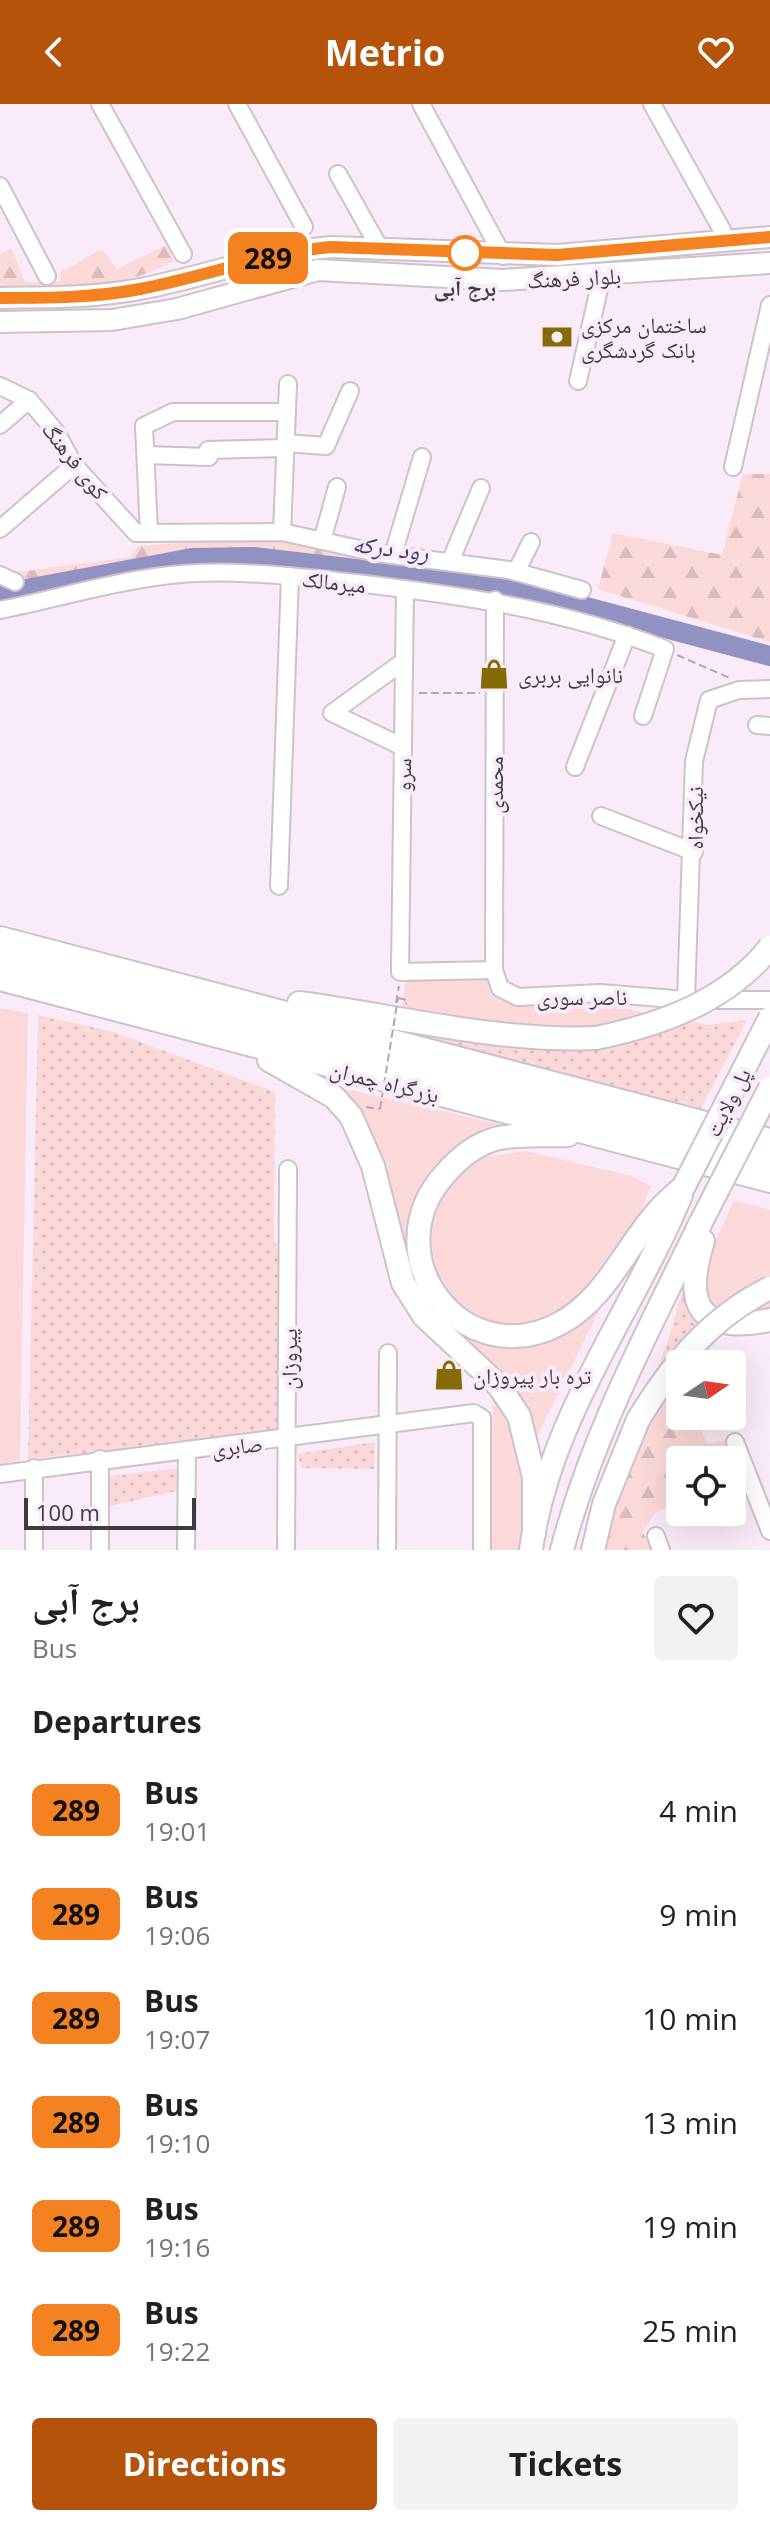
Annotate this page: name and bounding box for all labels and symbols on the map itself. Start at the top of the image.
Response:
line badge: 289 [222,232,314,284]
marker: برج آبی [448,236,482,270]
street label: بلوار فرهنگ [526,260,622,294]
place label: برج آبی [434,272,496,302]
place label: ساختمان مرکزی بانک گردشگری [581,309,707,364]
bank icon: ساختمان مرکزی بانک گردشگری [540,320,574,354]
street label: کوی فرهنگ [36,415,116,505]
water label: رود درکه [351,526,431,568]
street label: میرمالک [301,563,367,599]
shop icon: نانوایی بربری [477,657,511,691]
place label: نانوایی بربری [518,659,623,689]
street label: محمدی [479,756,509,814]
street label: سرو [387,758,417,792]
street label: نیکخواه [679,786,709,850]
street label: ناصر سوری [537,981,627,1011]
street label: بزرگراه چمران [327,1053,443,1109]
street label: پل ولایت [697,1062,757,1142]
street label: پیروزان [273,1328,303,1390]
north arrow [666,1350,746,1430]
shop icon: تره بار پیروزان [432,1358,466,1392]
place label: تره بار پیروزان [473,1360,592,1390]
street label: صابری [210,1427,264,1463]
scale bar [24,1494,196,1530]

